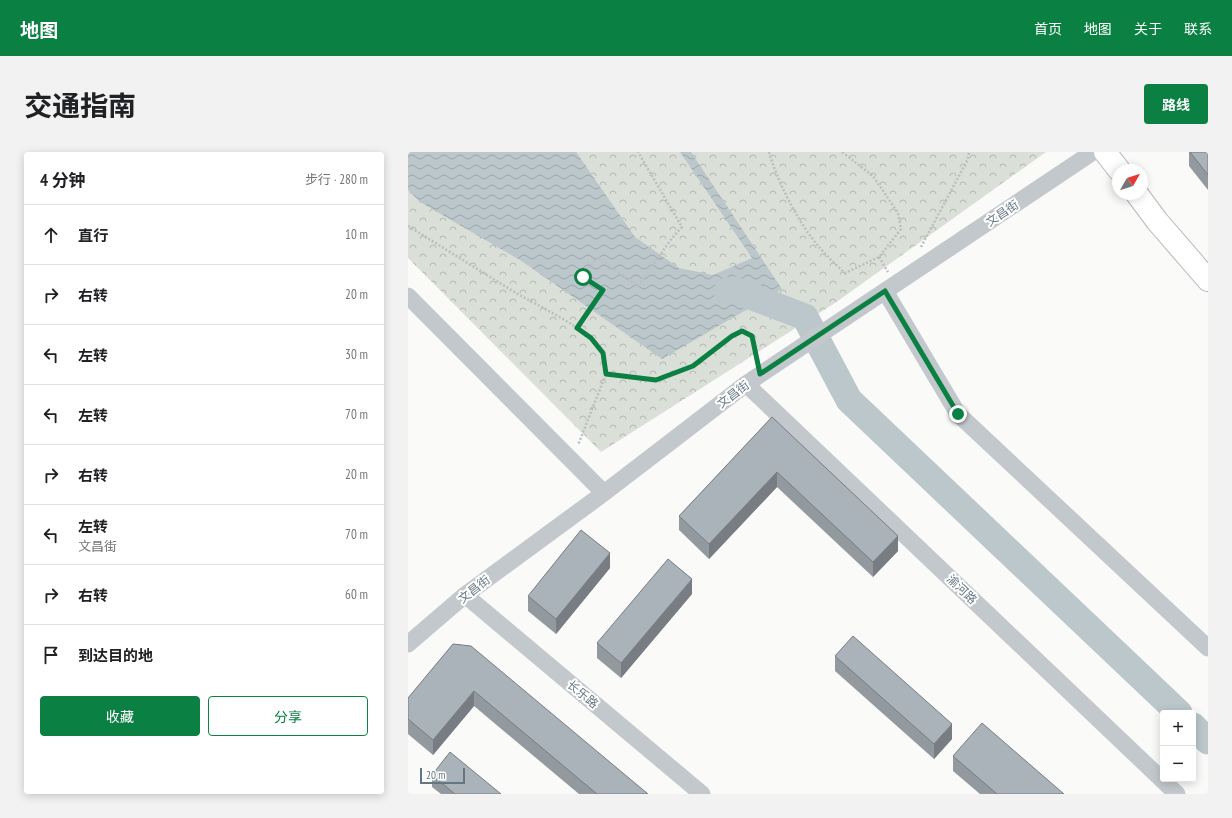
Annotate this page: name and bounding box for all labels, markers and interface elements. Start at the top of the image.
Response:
text: 地图 [20,18,58,42]
text: 首页 [1034,20,1062,38]
text: 地图 [1084,20,1112,38]
text: 关于 [1134,20,1162,38]
text: 联系 [1184,20,1212,38]
button: 路线 [1144,84,1208,124]
text: 交通指南 [24,87,136,124]
north arrow [1112,164,1148,200]
text: 4 分钟 [40,169,86,191]
text: 步行 · 280 m [305,171,368,188]
street label: 文昌街 [983,197,1021,229]
icon: ahead [40,224,62,246]
text: 直行 [78,226,108,245]
text: 10 m [345,226,368,243]
route start [574,268,592,286]
icon: right [40,284,62,306]
text: 右转 [78,286,108,305]
text: 20 m [345,286,368,303]
icon: left [40,344,62,366]
text: 左转 [78,346,108,365]
text: 30 m [345,346,368,363]
street label: 文昌街 [714,377,752,411]
icon: left [40,404,62,426]
route end [949,405,967,423]
text: 左转 [78,406,108,425]
text: 70 m [345,406,368,423]
icon: right [40,464,62,486]
text: 右转 [78,466,108,485]
text: 20 m [345,466,368,483]
text: 左转 [78,517,108,536]
icon: left [40,524,62,546]
text: 70 m [345,526,368,543]
text: 文昌街 [78,538,117,555]
street label: 渝河路 [944,571,980,607]
street label: 文昌街 [455,572,493,606]
icon: right [40,584,62,606]
text: 右转 [78,586,108,605]
text: 60 m [345,586,368,603]
icon: arrive [40,644,62,666]
text: 到达目的地 [78,646,153,665]
street label: 长乐路 [564,677,602,711]
button: 收藏 [40,696,200,736]
button: 分享 [208,696,368,736]
map controls [1160,710,1196,782]
button: + [1160,710,1196,746]
button: − [1160,746,1196,782]
scale bar [420,766,465,785]
text: 20 m [426,768,445,782]

